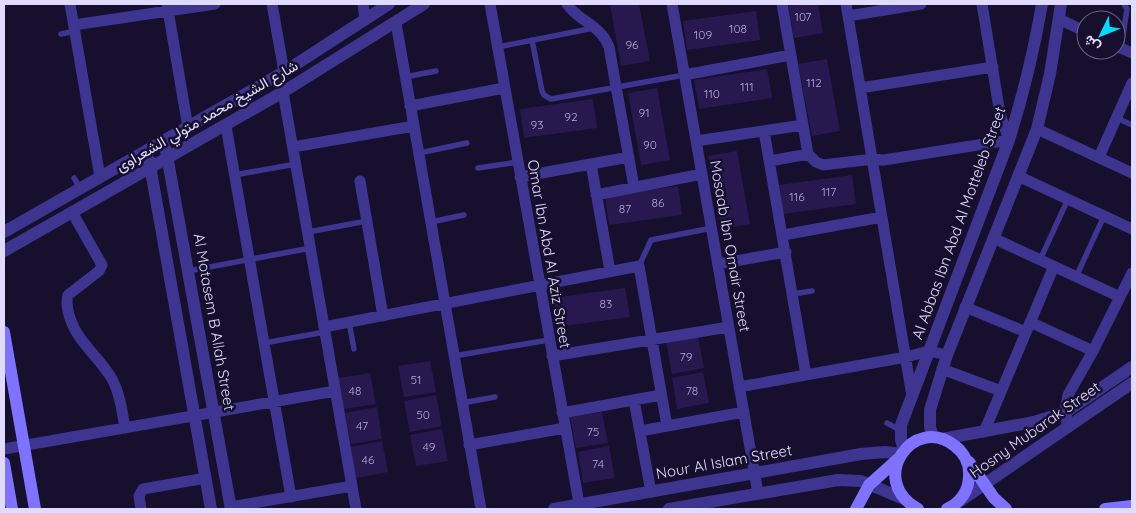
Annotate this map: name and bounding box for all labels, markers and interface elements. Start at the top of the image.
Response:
house number: 107 [794,9,812,24]
north arrow [1076,10,1126,60]
house number: 108 [729,21,747,36]
house number: 109 [694,27,712,42]
text: ش [1079,31,1104,56]
house number: 96 [625,37,639,52]
street label: شارع الشيخ محمد متولي الشعراوى [112,55,303,179]
house number: 112 [806,75,822,90]
house number: 111 [740,79,754,94]
house number: 110 [704,86,720,101]
street label: Al Abbas Ibn Abd Al Motteleb Street [908,104,1010,342]
house number: 91 [638,105,650,120]
house number: 92 [564,109,578,124]
house number: 93 [531,117,543,132]
house number: 90 [643,137,657,152]
street label: Omar Ibn Abd Al Aziz Street [524,158,575,350]
street label: Mosaab Ibn Omair Street [706,159,755,333]
house number: 117 [821,184,837,199]
house number: 116 [789,189,805,204]
house number: 86 [652,195,665,210]
house number: 87 [619,201,631,216]
street label: Al Motasem B Allah Street [190,232,239,412]
house number: 83 [600,296,612,311]
house number: 79 [680,349,693,364]
house number: 51 [411,372,421,387]
street label: Hosny Mubarak Street [966,377,1104,482]
house number: 48 [349,383,361,398]
house number: 78 [686,383,698,398]
house number: 50 [416,407,430,422]
house number: 47 [356,418,368,433]
house number: 75 [587,424,599,439]
house number: 49 [423,439,436,454]
street label: Nour Al Islam Street [654,440,793,483]
house number: 46 [362,452,375,467]
house number: 74 [592,456,604,471]

